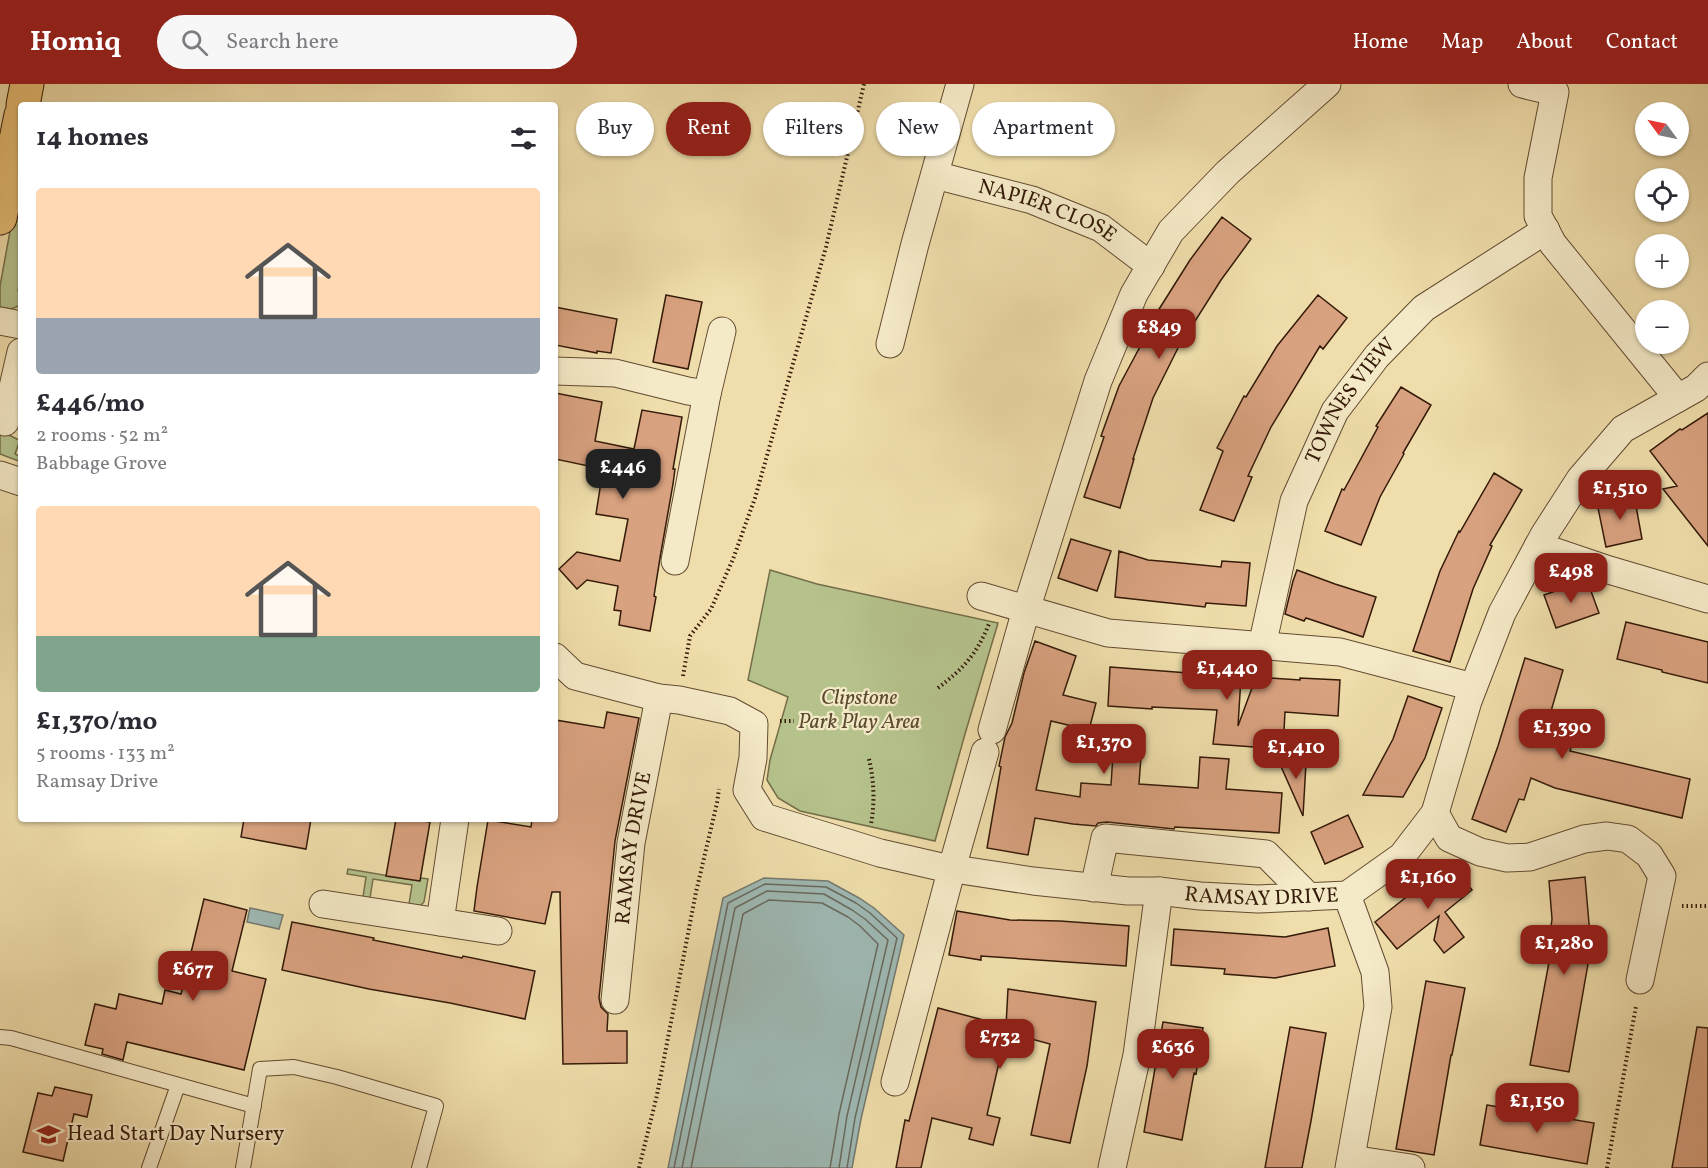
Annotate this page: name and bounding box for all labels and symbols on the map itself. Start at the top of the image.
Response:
north arrow [1635,102,1689,156]
street label: NAPIER CLOSE [975,172,1123,249]
pin: £849 [1123,309,1195,360]
street label: TOWNES VIEW [1298,331,1402,469]
pin: £446 [587,449,659,500]
pin: £1,510 [1571,470,1669,521]
pin: £498 [1535,553,1607,604]
pin: £1,440 [1178,650,1276,701]
park label: Clipstone Park Play Area [798,684,920,737]
pin: £1,390 [1513,709,1611,760]
pin: £1,370 [1055,724,1153,775]
pin: £1,410 [1247,729,1345,780]
street label: RAMSAY DRIVE [608,769,659,926]
pin: £1,160 [1379,859,1477,910]
street label: RAMSAY DRIVE [1183,880,1339,914]
pin: £1,280 [1515,925,1613,976]
pin: £677 [157,951,229,1002]
pin: £732 [964,1019,1036,1070]
pin: £636 [1137,1029,1209,1080]
pin: £1,150 [1488,1083,1586,1134]
place label: Head Start Day Nursery [67,1120,285,1149]
school or university icon: Head Start Day Nursery [36,1121,62,1147]

